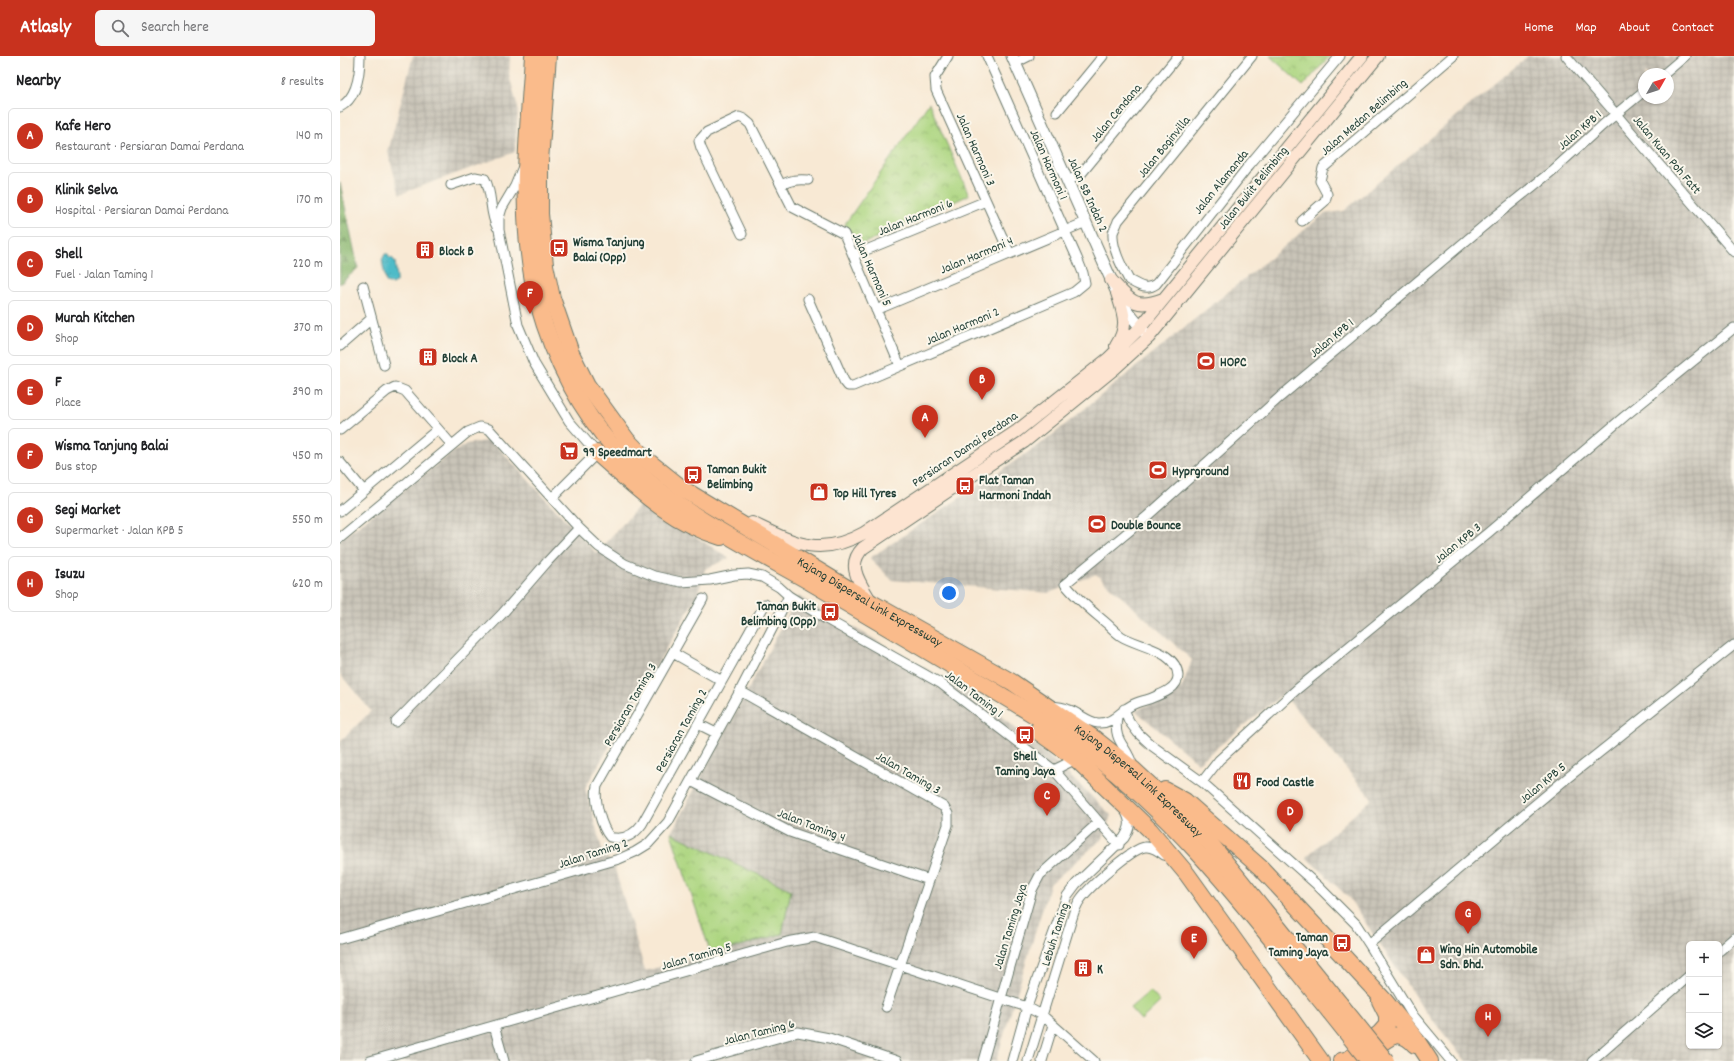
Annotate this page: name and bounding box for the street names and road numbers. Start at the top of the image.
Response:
street label: Jalan Medan Belimbing [1317,75,1412,161]
street label: Jalan Cendana [1087,79,1148,147]
street label: Jalan KPB 1 [1554,106,1607,155]
street label: Jalan Harmoni 3 [950,110,999,190]
street label: Jalan Boginvilla [1134,112,1197,183]
street label: Jalan Kuan Poh Fatt [1627,112,1705,199]
street label: Jalan Harmoni 1 [1024,127,1072,203]
street label: Jalan Bukit Belimbing [1214,143,1294,234]
street label: Jalan Alamanda [1190,145,1255,219]
street label: Jalan SB Indah 2 [1062,154,1112,236]
street label: Jalan Harmoni 6 [876,195,956,242]
street label: Jalan Harmoni 5 [846,230,895,310]
street label: Jalan Harmoni 4 [937,232,1017,280]
street label: Jalan Harmoni 2 [923,303,1003,351]
street label: Jalan KPB 1 [1306,315,1359,363]
street label: Persiaran Damai Perdana [909,407,1023,493]
street label: Jalan KPB 3 [1431,519,1486,569]
street label: Kajang Dispersal Link Expressway [793,553,946,653]
street label: Persiaran Taming 3 [600,660,663,750]
street label: Jalan Taming 1 [940,667,1007,723]
street label: Persiaran Taming 2 [651,686,713,777]
street label: Kajang Dispersal Link Expressway [1070,720,1207,843]
street label: Jalan Taming 3 [872,748,944,800]
street label: Jalan KPB 5 [1516,759,1571,809]
street label: Jalan Taming 4 [774,805,848,848]
street label: Jalan Taming 2 [557,834,631,875]
street label: Jalan Taming Jaya [989,881,1034,972]
street label: Lebuh Taming [1037,900,1076,969]
street label: Jalan Taming 5 [659,938,734,977]
street label: Jalan Taming 6 [722,1015,797,1051]

